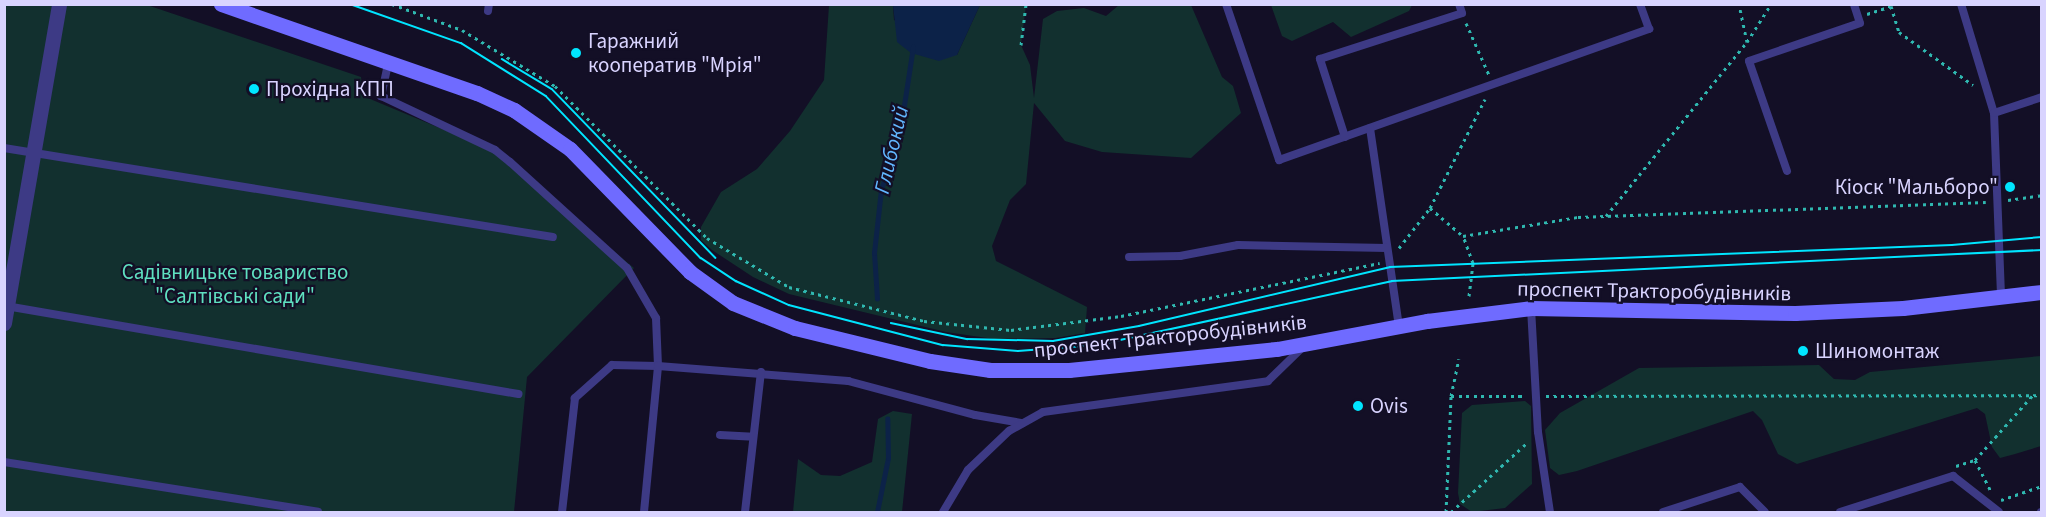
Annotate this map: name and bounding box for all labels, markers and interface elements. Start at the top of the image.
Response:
place label: Гаражний кооператив "Мрія" [588,28,762,78]
marker: Гаражний кооператив "Мрія" [569,46,583,60]
place label: Прохідна КПП [266,76,394,102]
marker: Прохідна КПП [247,82,261,96]
water label: Глибокий [869,103,915,197]
place label: Кіоск "Мальборо" [1835,174,1998,200]
marker: Кіоск "Мальборо" [2003,180,2017,194]
park label: Садівницьке товариство "Салтівські сади" [122,259,348,309]
street label: проспект Тракторобудівників [1517,276,1791,306]
street label: проспект Тракторобудівників [1032,309,1308,363]
place label: Шиномонтаж [1815,338,1939,364]
marker: Шиномонтаж [1796,344,1810,358]
place label: Ovis [1370,393,1408,419]
marker: Ovis [1351,399,1365,413]

